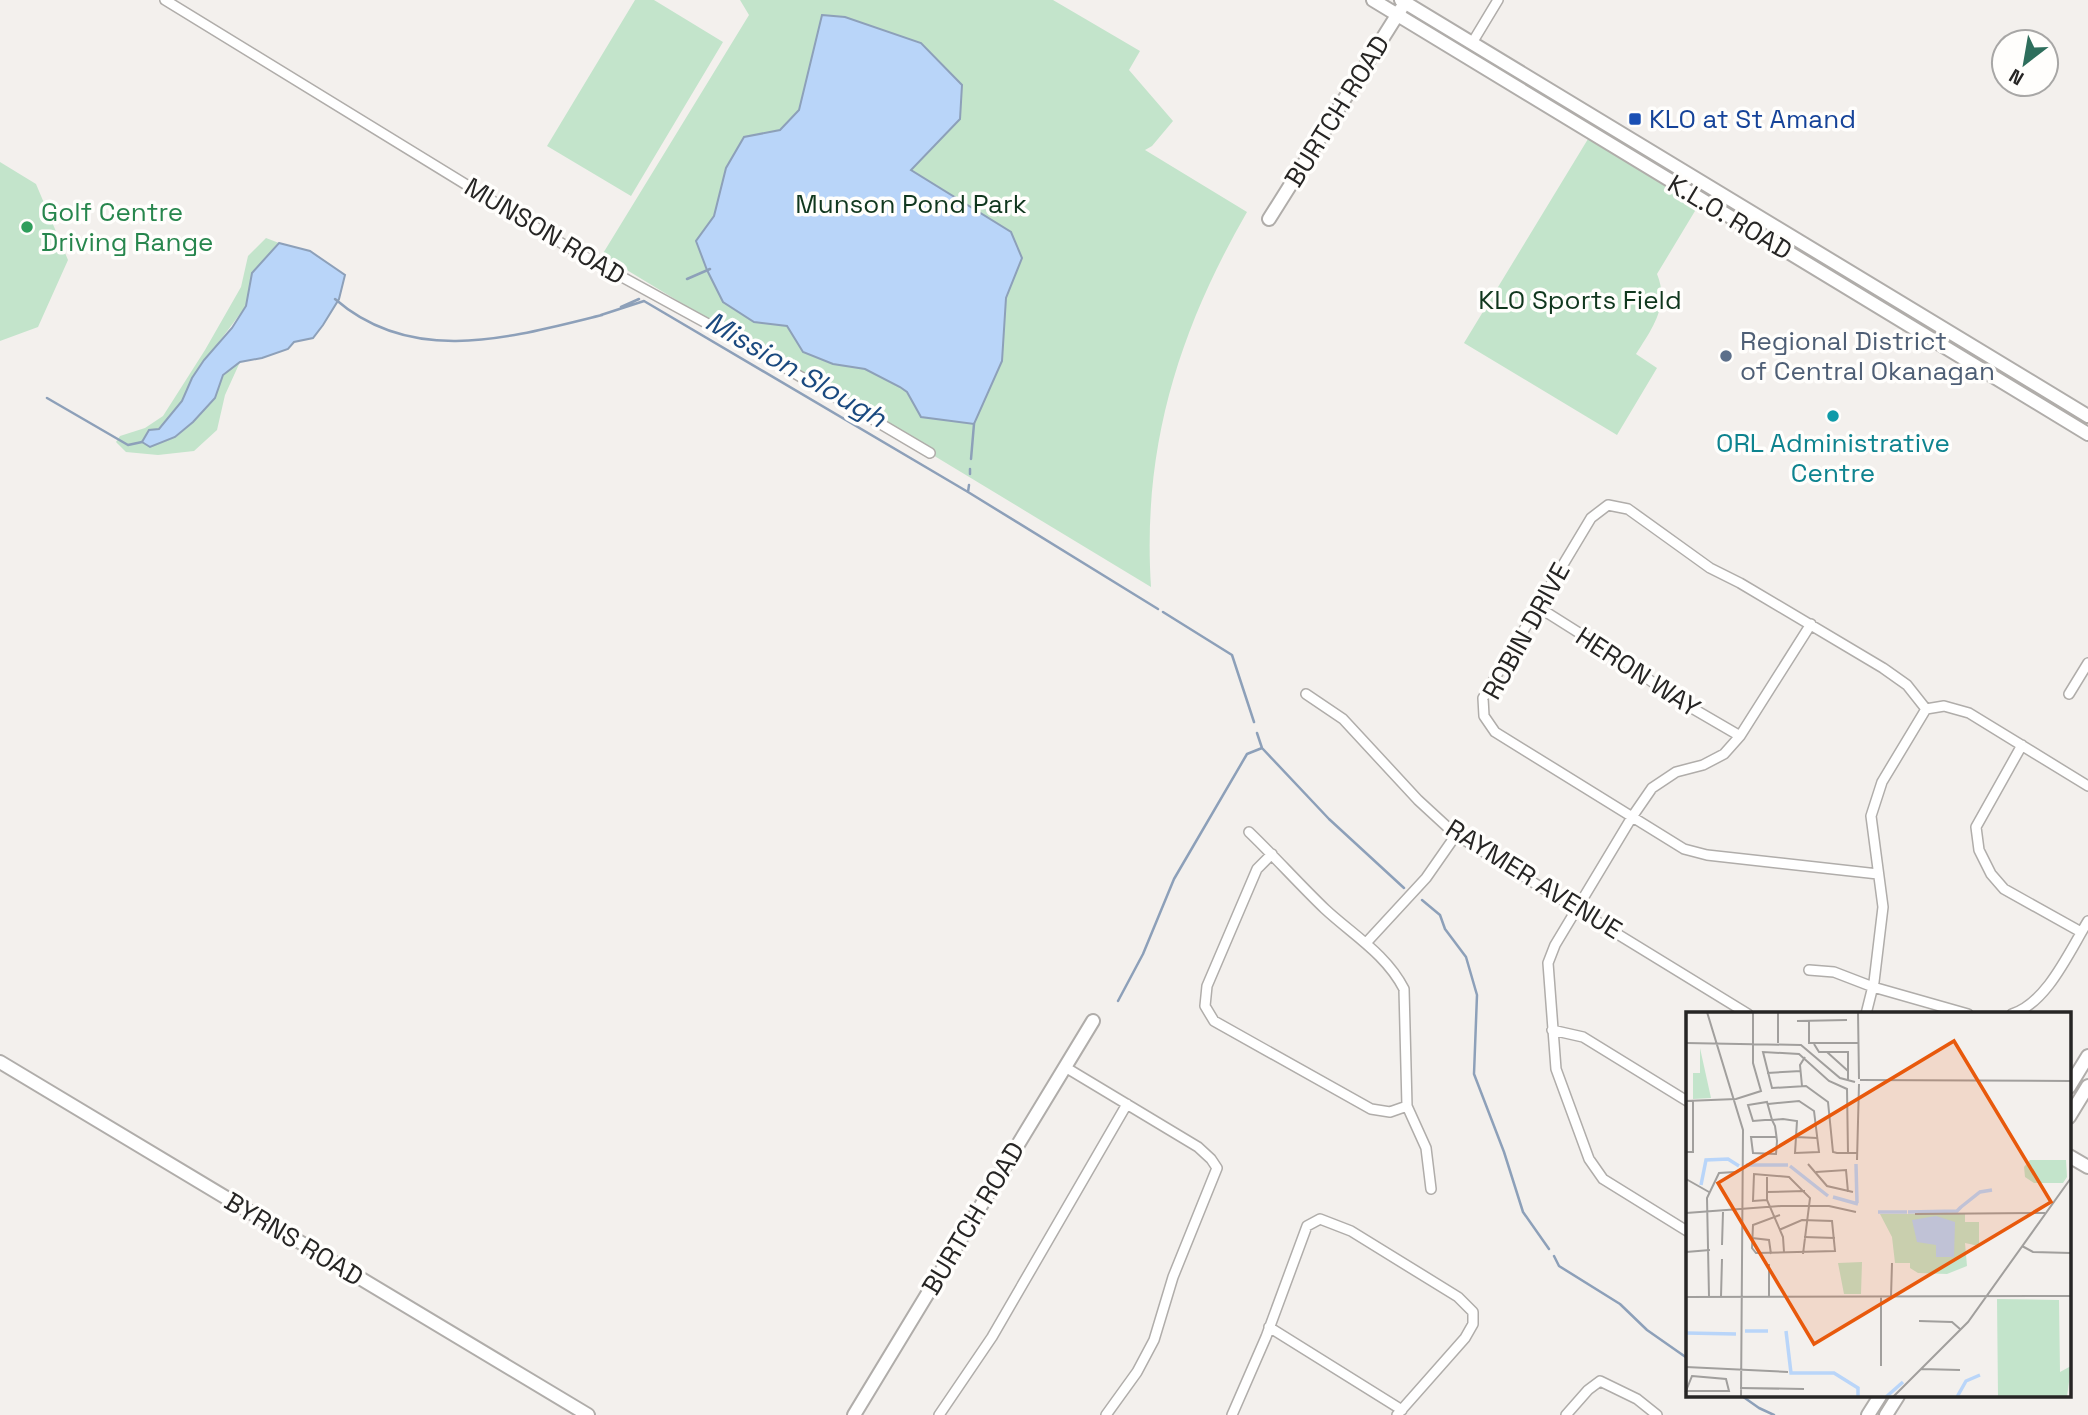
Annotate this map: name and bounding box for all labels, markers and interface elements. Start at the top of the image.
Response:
north arrow [1990,28,2060,98]
street label: BURTCH ROAD [1277,29,1397,193]
text: N [2005,63,2028,91]
place label: KLO at St Amand [1649,102,1856,136]
marker: KLO at St Amand [1627,111,1643,127]
street label: K.L.O. ROAD [1662,167,1798,267]
street label: MUNSON ROAD [458,170,632,292]
park label: Munson Pond Park [795,187,1027,221]
place label: Golf Centre Driving Range [41,195,213,259]
marker: Golf Centre Driving Range [19,219,35,235]
park label: KLO Sports Field [1478,283,1682,317]
water label: Mission Slough [699,303,893,436]
place label: Regional District of Central Okanagan [1740,324,1995,388]
marker: Regional District of Central Okanagan [1718,348,1734,364]
marker: ORL Administrative Centre [1825,408,1841,424]
place label: ORL Administrative Centre [1716,426,1950,490]
street label: ROBIN DRIVE [1474,557,1578,705]
street label: HERON WAY [1569,619,1707,725]
street label: RAYMER AVENUE [1440,811,1628,947]
inset map [1686,1012,2070,1398]
street label: BURTCH ROAD [914,1135,1032,1301]
street label: BYRNS ROAD [218,1184,370,1294]

